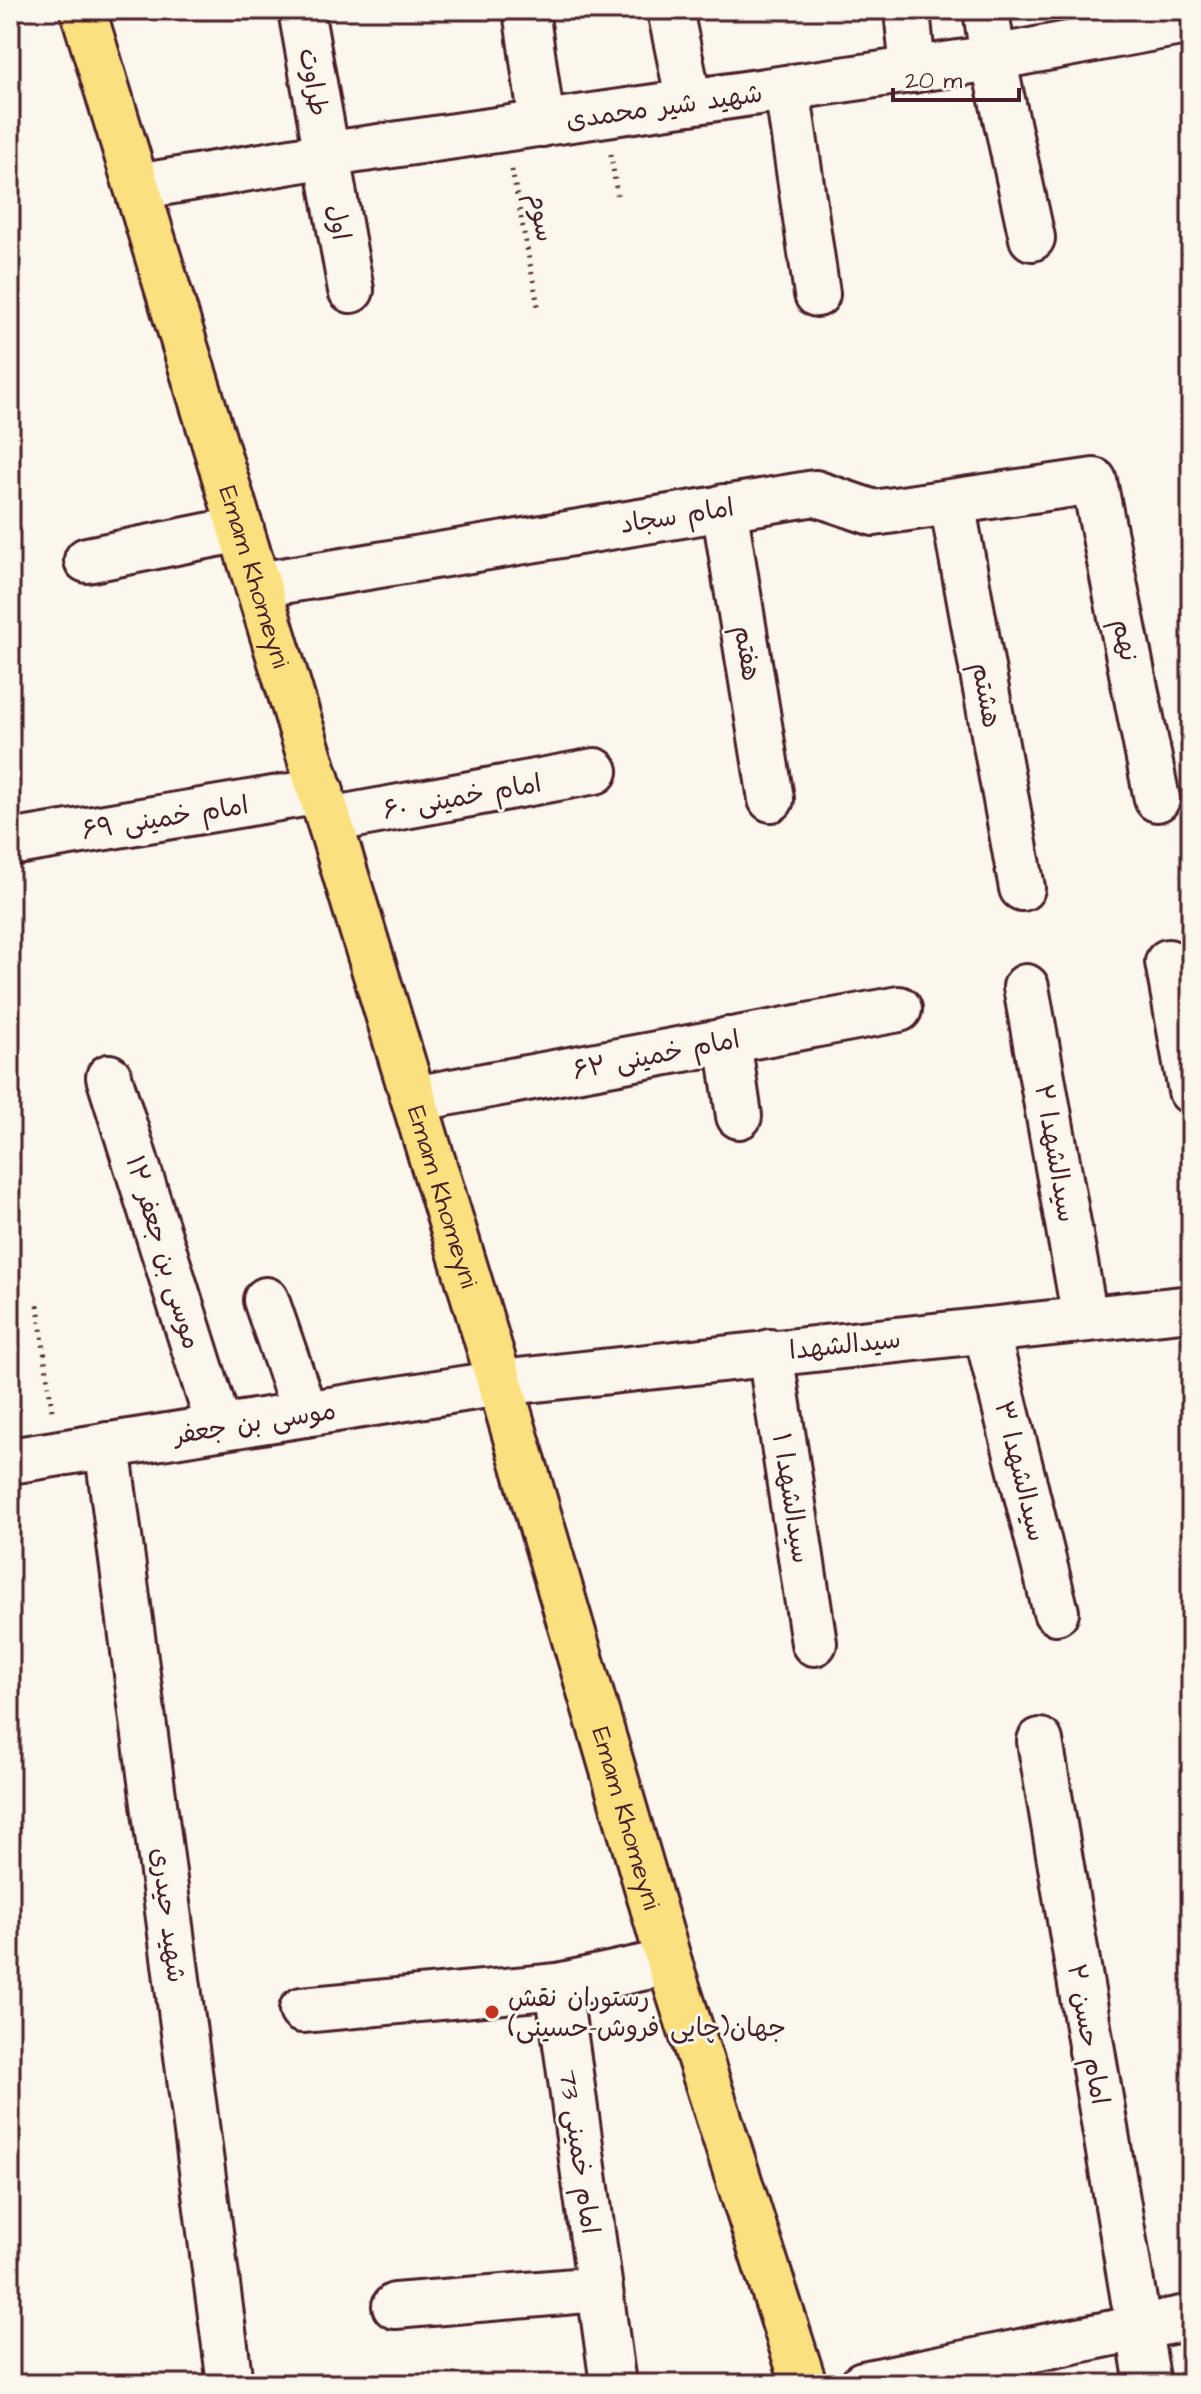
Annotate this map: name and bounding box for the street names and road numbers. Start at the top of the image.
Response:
street label: طراوت [289,45,337,119]
street label: شهید شیر محمدی [564,75,765,139]
street label: سوم [518,190,563,245]
street label: اول [317,201,359,243]
street label: Emam Khomeyni [209,481,299,672]
street label: امام سجاد [618,489,737,544]
street label: نهم [1102,616,1147,665]
street label: هفتم [724,623,769,684]
street label: هشتم [962,660,1009,731]
street label: امام خمینی ۶۰ [380,765,544,830]
street label: امام خمینی ۶۹ [79,787,251,850]
street label: امام خمینی ۶۲ [570,1021,743,1090]
street label: سیدالشهدا ۲ [1025,1081,1085,1225]
street label: Emam Khomeyni [398,1101,487,1292]
street label: موسی بن جعفر ۱۲ [116,1151,210,1354]
street label: سیدالشهدا [788,1321,903,1369]
street label: موسی بن جعفر [170,1392,339,1454]
street label: سیدالشهدا ۳ [985,1397,1055,1545]
street label: سیدالشهدا ۱ [763,1430,819,1566]
street label: Emam Khomeyni [582,1723,670,1914]
street label: شهید حیدری [142,1845,194,1985]
street label: امام حسن ۲ [1057,1961,1118,2108]
street label: امام خمینی 73 [549,2068,608,2237]

